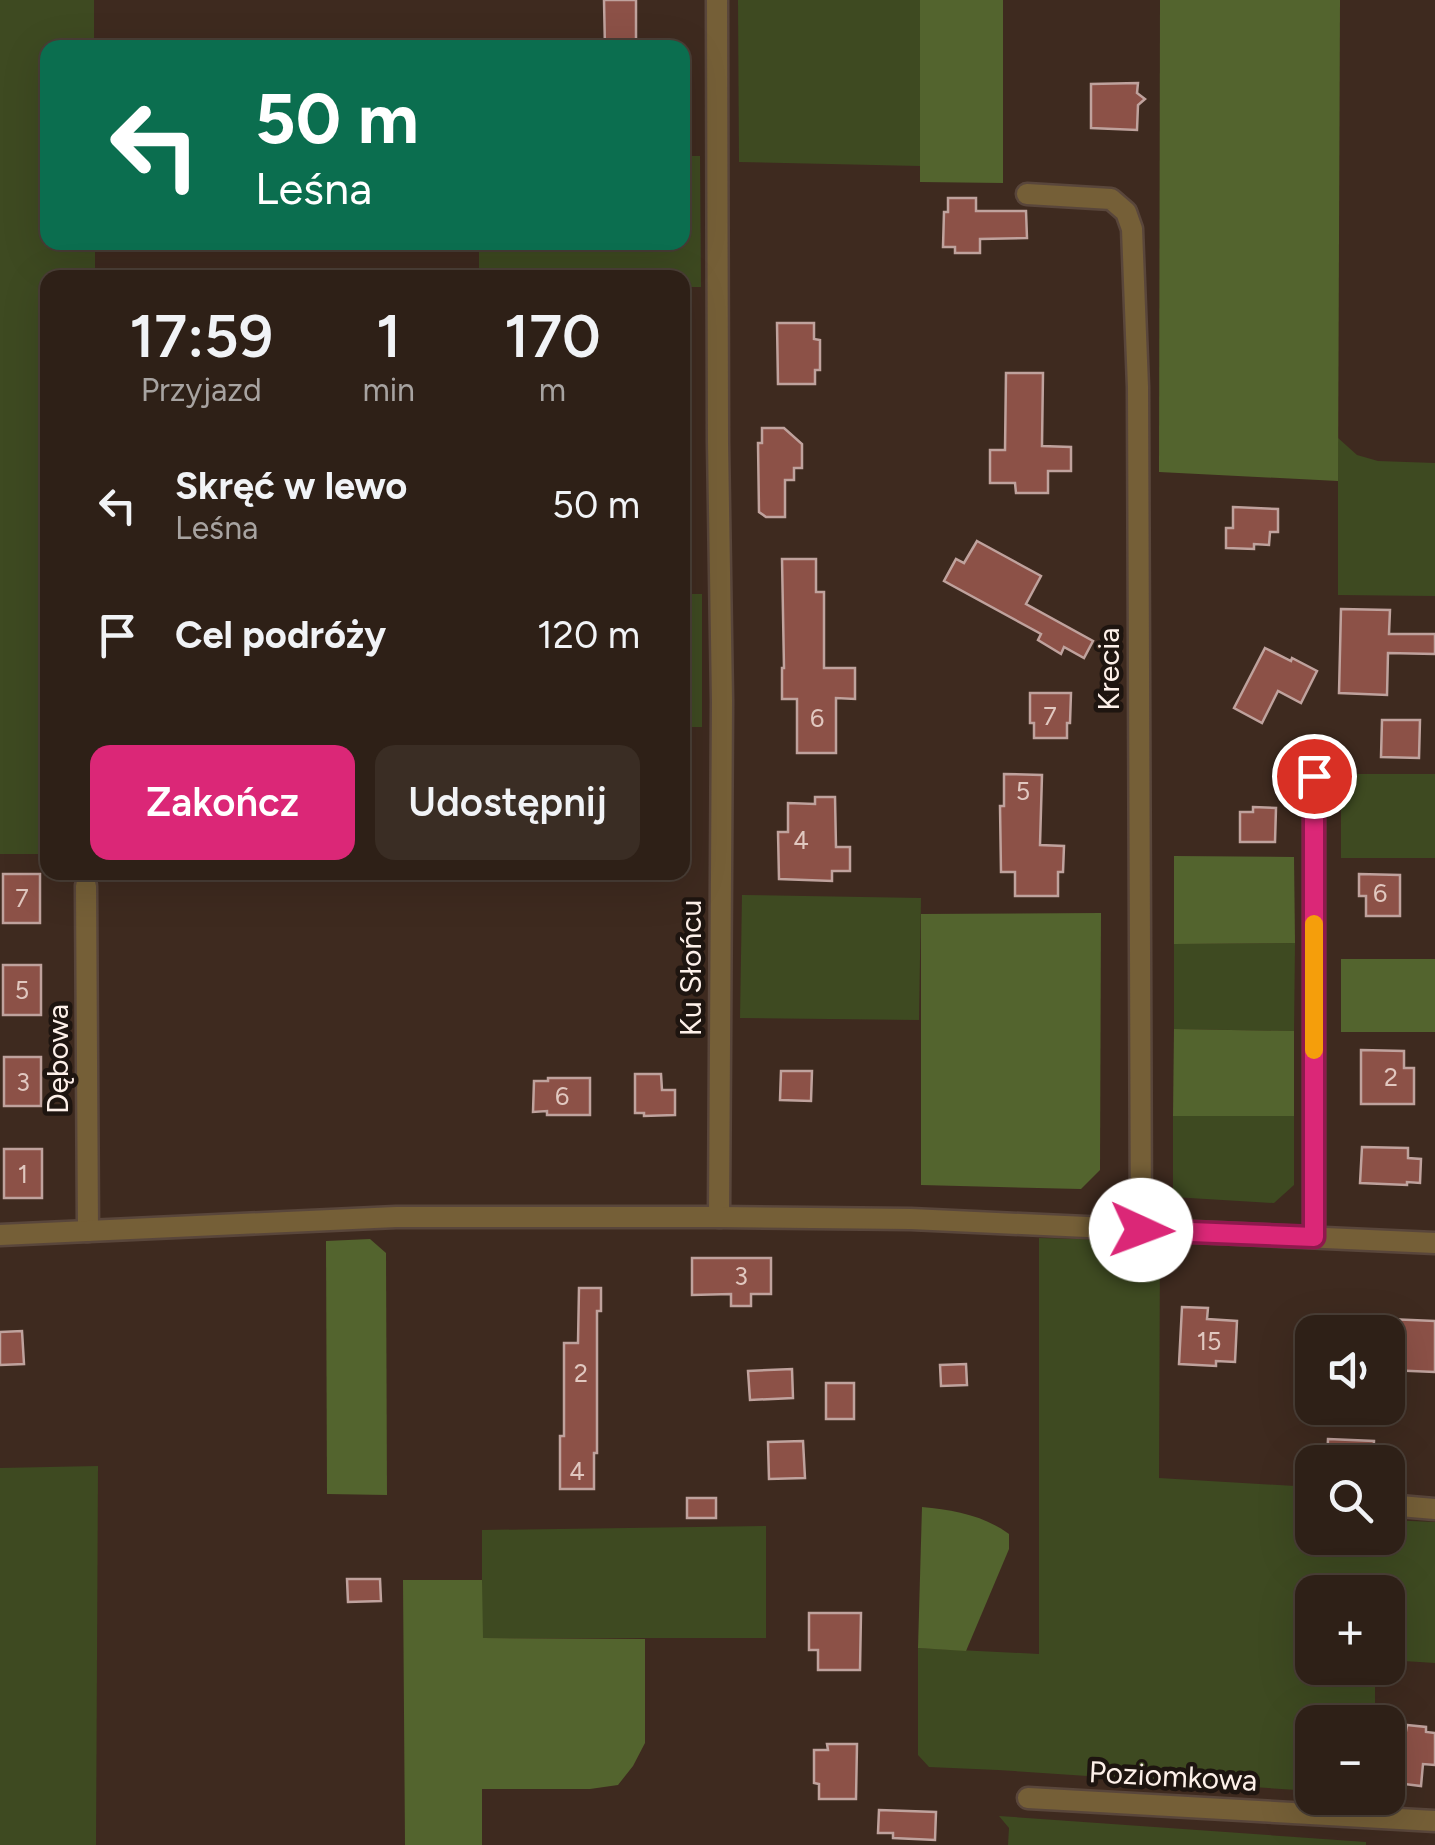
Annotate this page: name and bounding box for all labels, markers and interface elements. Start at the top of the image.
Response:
text: 50 m [255,76,419,161]
icon: left [90,80,220,210]
text: Leśna [255,161,372,215]
text: 17:59 [129,300,273,372]
text: 1 [376,300,401,372]
text: 170 [504,300,601,372]
text: Przyjazd [141,371,262,409]
text: min [362,371,415,409]
text: m [539,371,566,409]
text: Skręć w lewo [175,463,407,509]
icon: left [90,478,145,533]
text: 50 m [552,482,640,528]
text: Leśna [175,509,258,547]
icon: arrive [90,608,145,663]
text: Cel podróży [175,612,386,658]
text: 120 m [537,612,640,658]
street label: Krecia [1090,627,1127,711]
house number: 7 [1043,701,1057,731]
house number: 6 [810,703,824,733]
pin [1272,734,1357,819]
button: Zakończ [90,745,355,860]
button: Udostępnij [375,745,640,860]
icon: arrive [1287,749,1342,804]
house number: 5 [1016,776,1030,806]
house number: 4 [793,825,809,855]
house number: 6 [1373,878,1387,908]
house number: 7 [15,883,29,913]
street label: Ku Słońcu [672,900,709,1036]
house number: 5 [15,975,29,1005]
street label: Dębowa [39,1004,76,1114]
house number: 2 [1384,1062,1398,1092]
house number: 3 [16,1067,30,1097]
house number: 6 [555,1081,569,1111]
house number: 1 [18,1159,28,1189]
position arrow [1089,1178,1193,1282]
house number: 3 [734,1261,748,1291]
map controls [1295,1315,1405,1815]
button: sound [1295,1315,1405,1425]
house number: 15 [1197,1326,1221,1356]
house number: 2 [574,1358,588,1388]
button: search [1295,1445,1405,1555]
house number: 4 [569,1456,585,1486]
button: + [1295,1575,1405,1685]
button: − [1295,1705,1405,1815]
street label: Poziomkowa [1088,1753,1258,1799]

